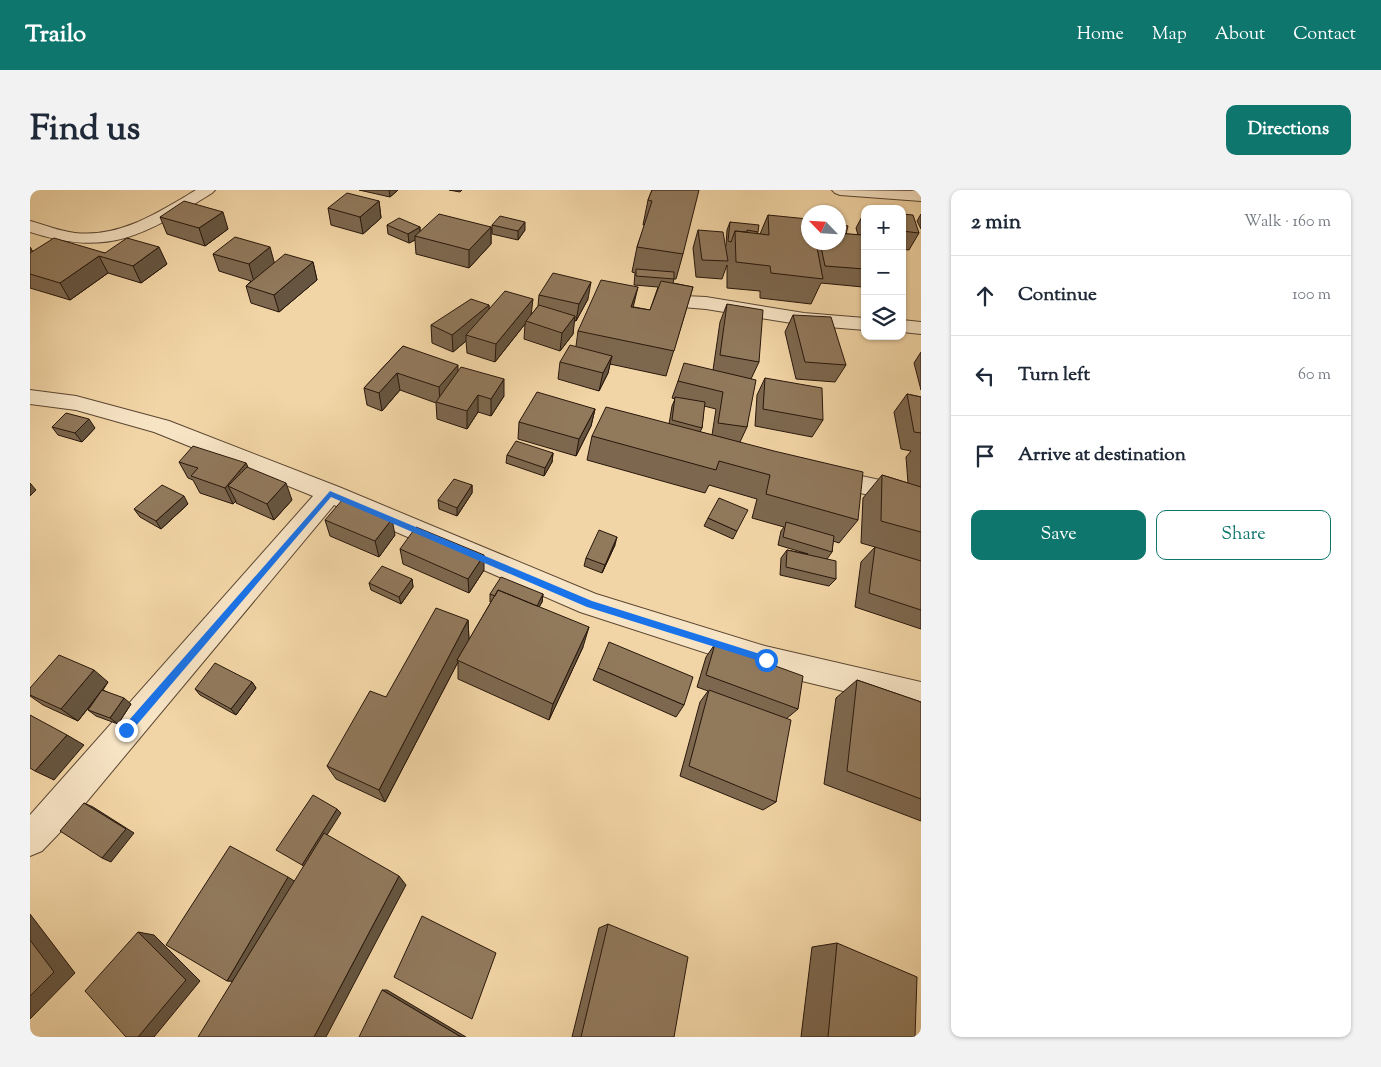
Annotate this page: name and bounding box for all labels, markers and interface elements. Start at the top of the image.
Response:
text: Trailo [25,18,86,52]
text: Home [1077,22,1124,48]
text: Map [1152,22,1187,48]
text: About [1215,22,1265,48]
text: Contact [1293,22,1356,48]
text: Find us [30,105,140,156]
button: Directions [1226,105,1351,155]
north arrow [801,205,846,250]
map controls [861,205,906,340]
button: + [861,205,906,250]
text: 2 min [971,208,1021,238]
text: Walk · 160 m [1244,211,1331,234]
button: − [861,250,906,295]
icon: ahead [971,282,999,310]
text: Continue [1018,282,1097,309]
text: 100 m [1292,284,1331,307]
button: layers [861,295,906,340]
icon: left [971,362,999,390]
text: Turn left [1018,362,1090,389]
text: 60 m [1298,364,1331,387]
icon: arrive [971,442,999,470]
text: Arrive at destination [1018,442,1186,469]
button: Save [971,510,1146,560]
button: Share [1156,510,1331,560]
route start [755,649,778,672]
route end [115,719,138,742]

